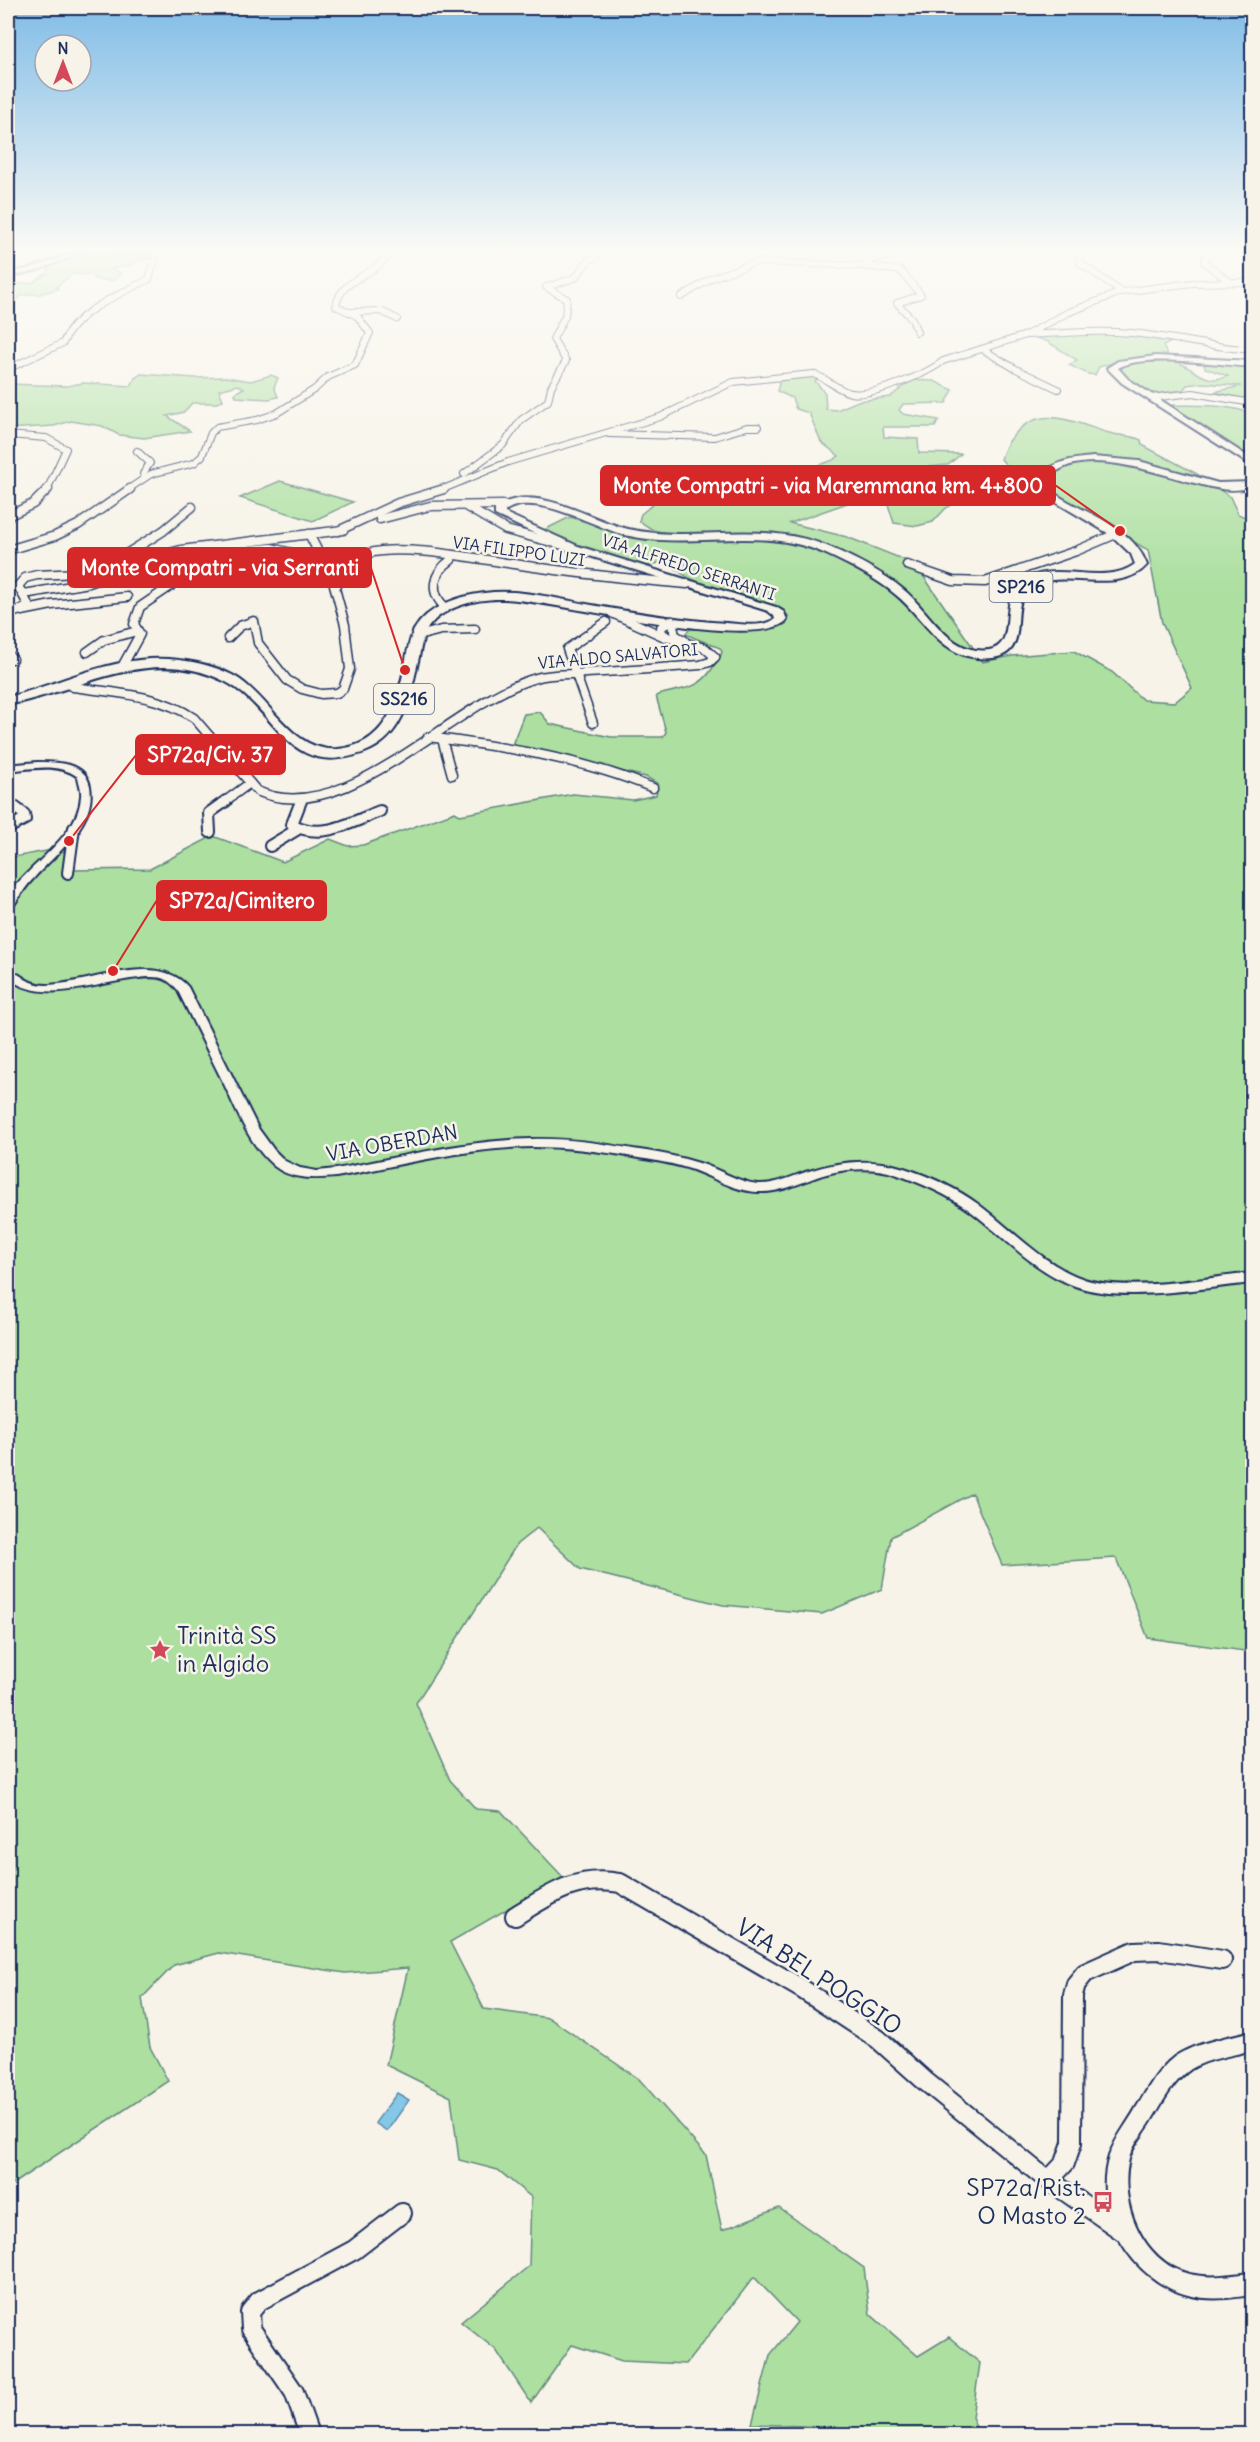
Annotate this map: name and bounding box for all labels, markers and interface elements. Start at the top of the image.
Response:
north arrow [33,33,93,93]
text: N [57,38,69,58]
callout: Monte Compatri - via Maremmana km. 4+800 [601,466,1055,505]
text: Monte Compatri - via Maremmana km. 4+800 [613,472,1043,499]
street label: VIA ALFREDO SERRANTI [600,529,778,605]
street label: VIA FILIPPO LUZI [452,532,586,570]
callout: Monte Compatri - via Serranti [68,548,371,587]
text: Monte Compatri - via Serranti [81,554,359,581]
road number: SP216 [990,572,1052,602]
street label: VIA ALDO SALVATORI [537,639,699,673]
road number: SS216 [374,684,434,714]
callout: SP72a/Civ. 37 [136,735,285,774]
text: SP72a/Civ. 37 [147,741,273,768]
callout: SP72a/Cimitero [157,881,326,920]
text: SP72a/Cimitero [169,887,315,914]
street label: VIA OBERDAN [324,1119,459,1166]
place label: Trinità SS in Algido [177,1620,277,1678]
place icon: Trinità SS in Algido [148,1638,172,1662]
street label: VIA BEL POGGIO [731,1911,908,2041]
place label: SP72a/Rist. O Masto 2 [966,2172,1086,2230]
bus stop icon: SP72a/Rist. O Masto 2 [1091,2190,1115,2214]

